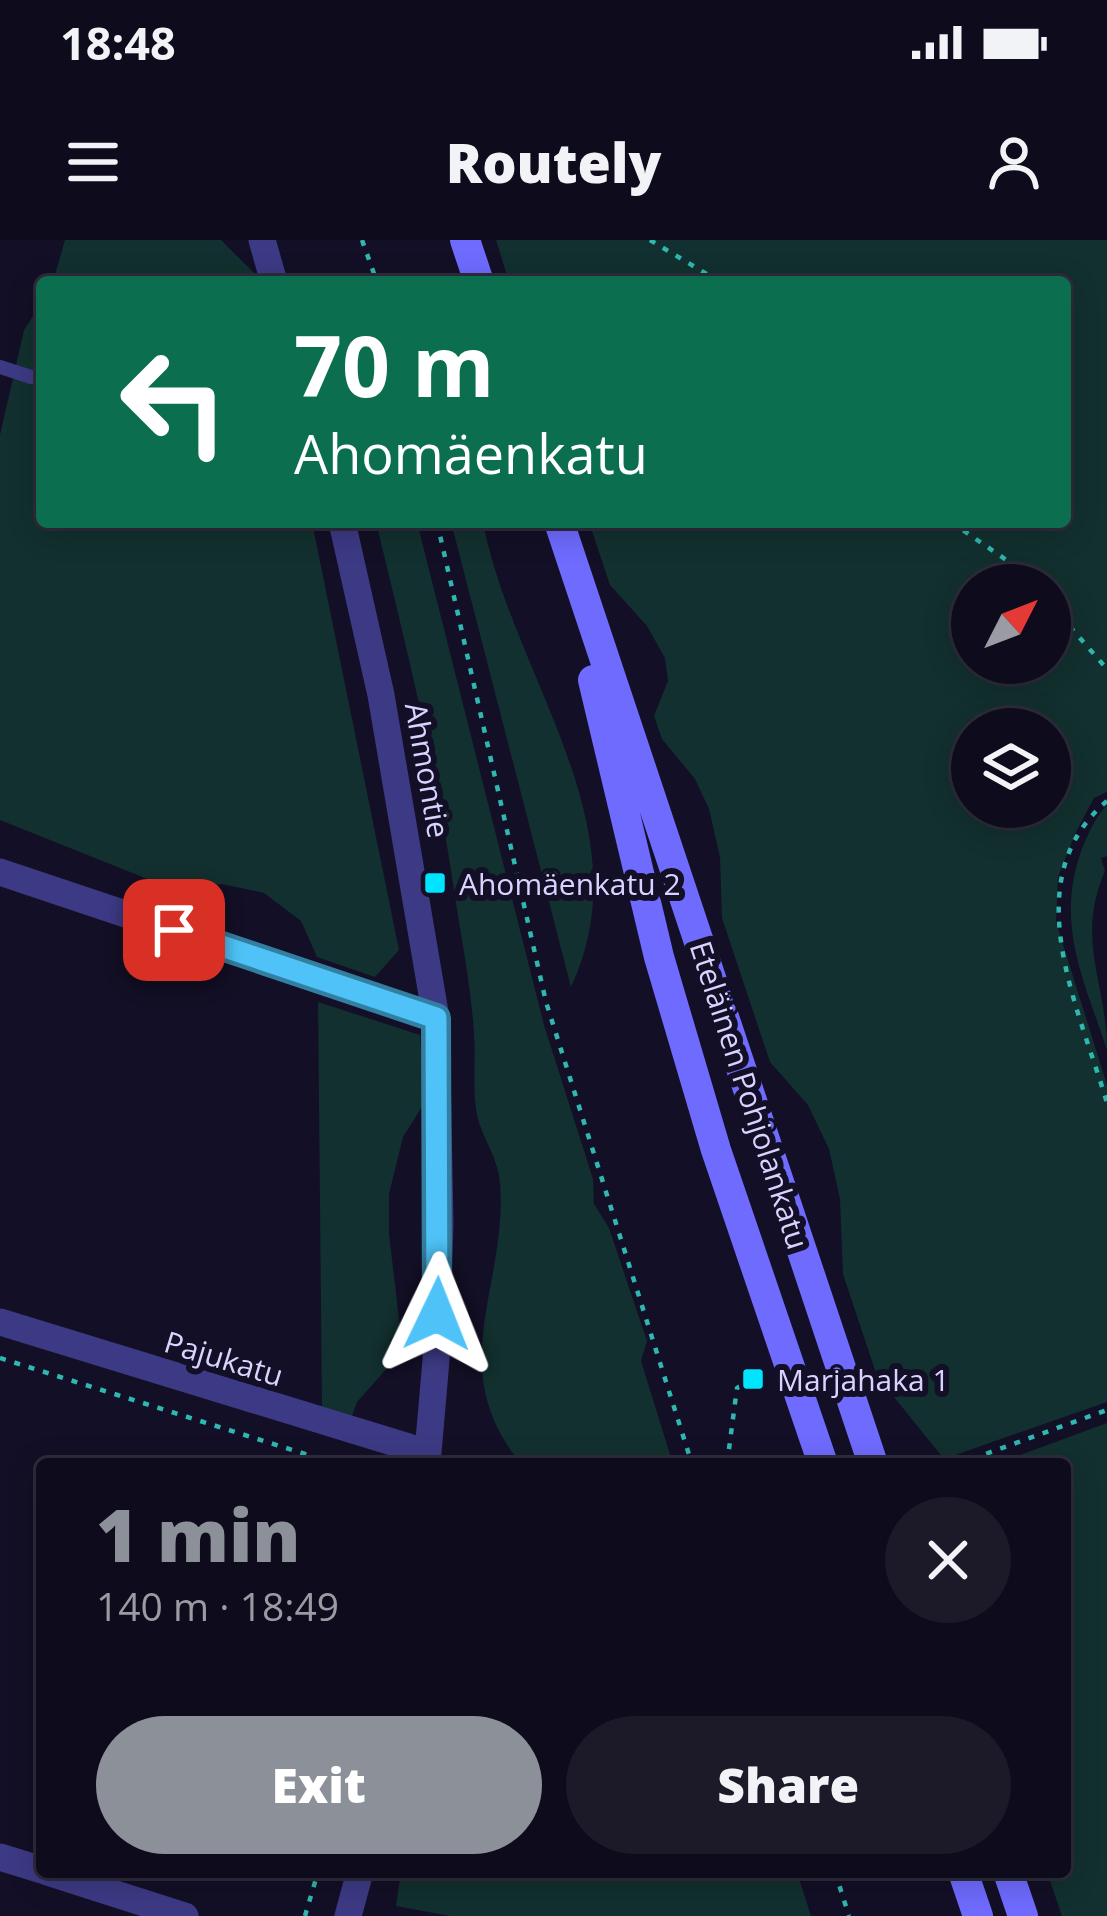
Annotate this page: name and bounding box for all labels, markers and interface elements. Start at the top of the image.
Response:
text: 18:48 [60,12,176,73]
text: Routely [446,125,661,199]
icon: menu [60,129,126,195]
icon: person [981,129,1047,195]
text: 70 m [294,307,494,422]
icon: left [96,324,252,480]
text: Ahomäenkatu [294,416,648,490]
north arrow [951,564,1071,684]
map controls [951,564,1071,828]
street label: Ahmontie [396,699,460,841]
button: layers [951,708,1071,828]
place label: Ahomäenkatu 2 [459,863,681,904]
marker: Ahomäenkatu 2 [422,870,448,896]
pin [123,879,225,981]
icon: arrive [141,897,207,963]
street label: Eteläinen Pohjolankatu [681,936,819,1254]
position arrow [374,1251,500,1377]
street label: Pajukatu [160,1321,288,1395]
place label: Marjahaka 1 [777,1359,950,1400]
marker: Marjahaka 1 [740,1366,766,1392]
text: 1 min [96,1485,301,1583]
button: close [885,1497,1011,1623]
text: 140 m · 18:49 [96,1579,339,1632]
button: Exit [96,1716,542,1854]
button: Share [566,1716,1011,1854]

